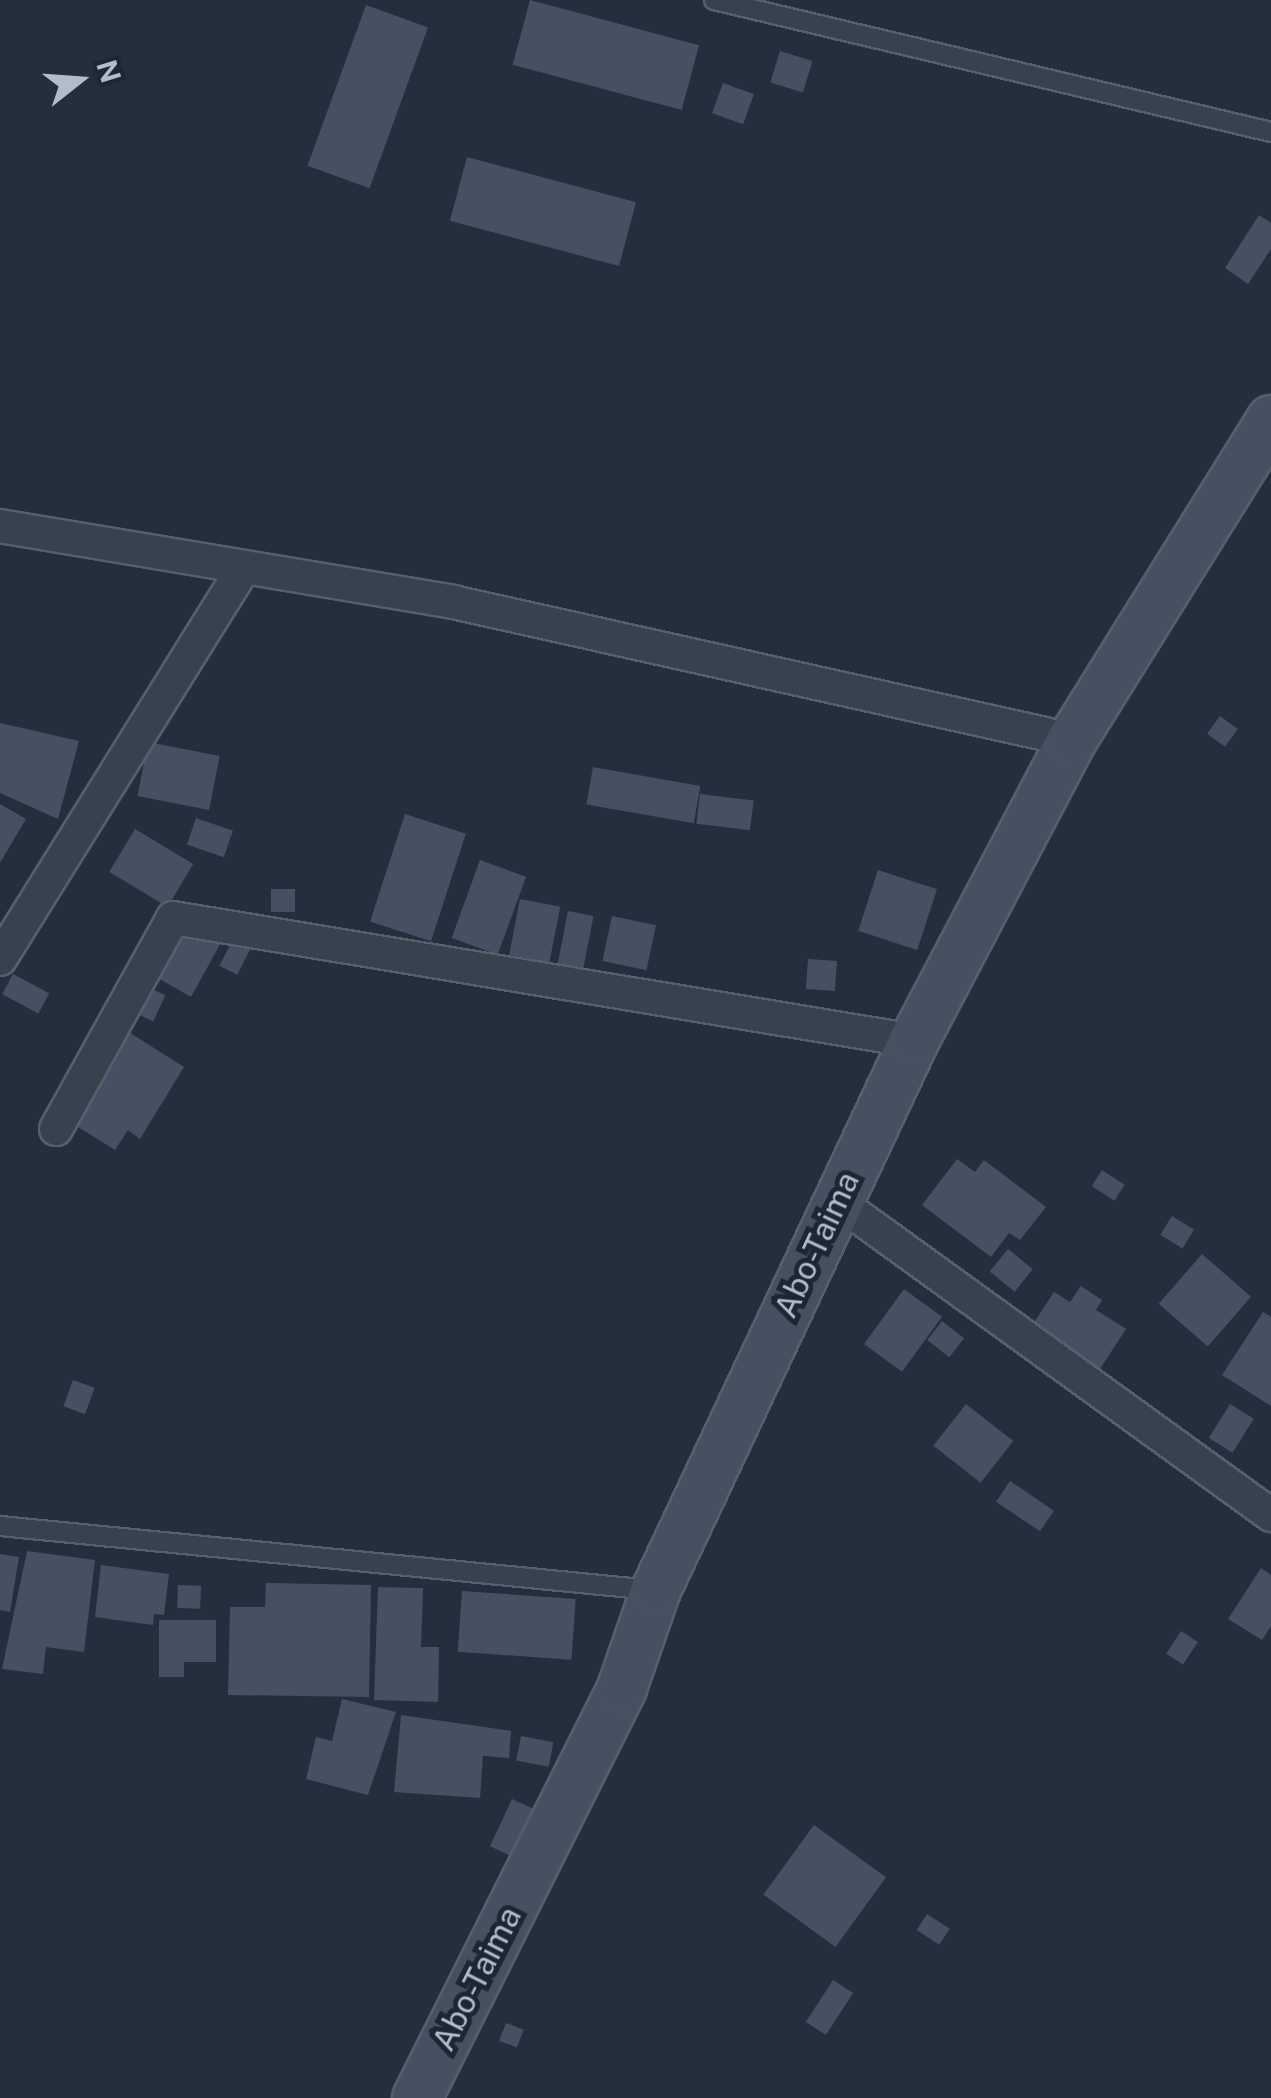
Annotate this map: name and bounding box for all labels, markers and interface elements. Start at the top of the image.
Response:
north arrow [30,30,130,130]
text: N [90,56,128,86]
street label: Abo-Taima [767,1166,867,1324]
street label: Abo-Taima [424,1901,530,2057]

